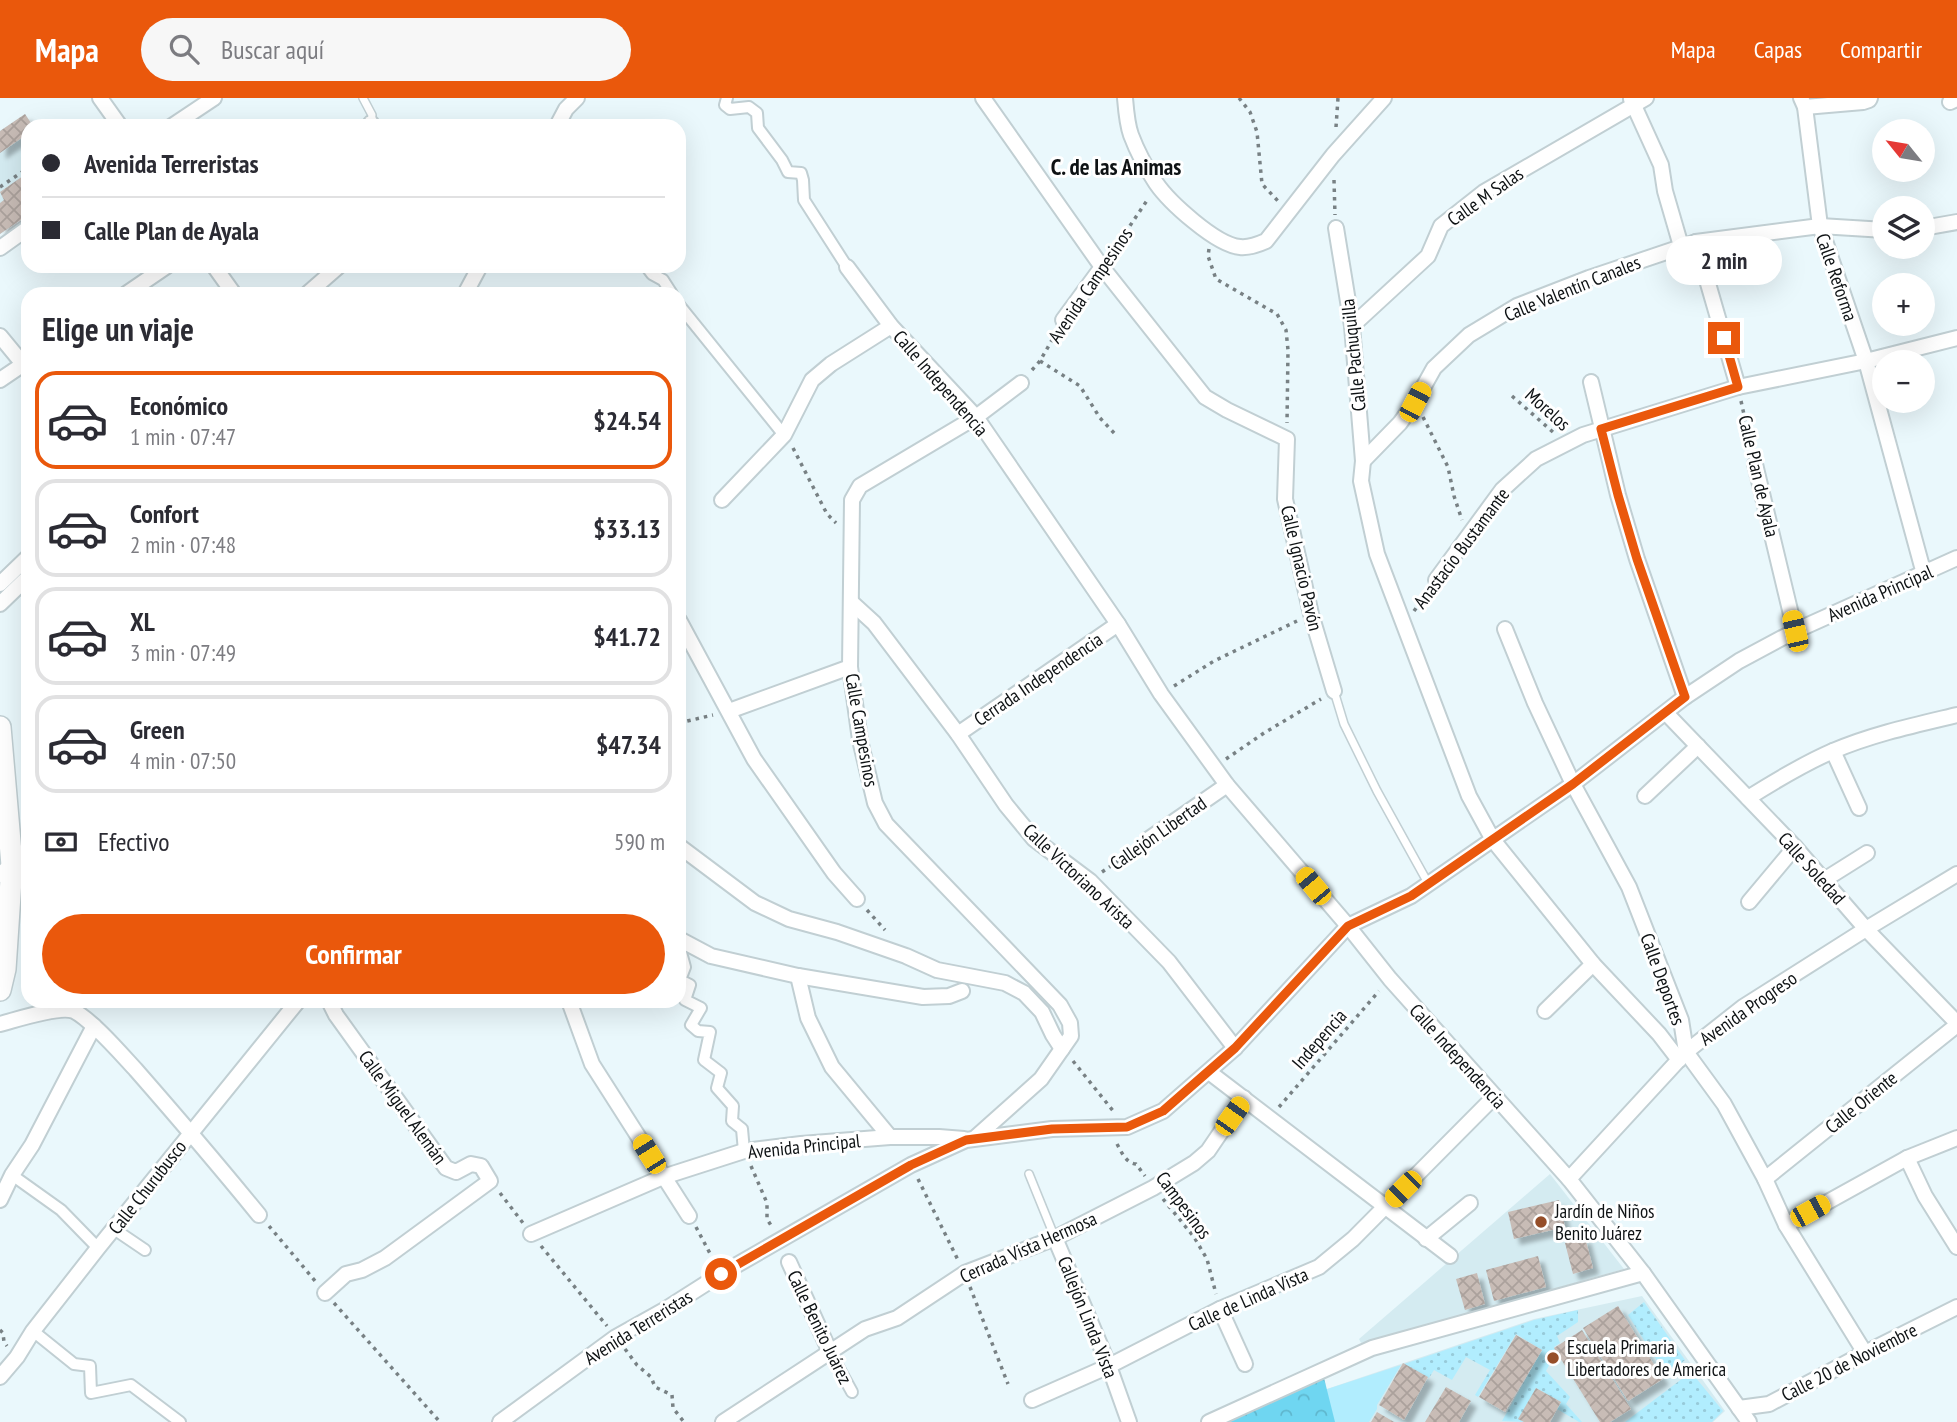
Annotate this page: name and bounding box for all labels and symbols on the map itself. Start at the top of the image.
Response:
north arrow [1872,119,1936,182]
district label: C. de las Animas [1051,152,1181,181]
street label: Calle M Salas [1442,161,1528,231]
street label: Avenida Campesinos [1043,223,1137,347]
street label: Calle Reforma [1811,230,1863,324]
callout: 2 min [1666,236,1782,286]
street label: Calle Valentín Canales [1500,250,1644,326]
street label: Calle Pachuquilla [1335,298,1371,412]
route end [1708,322,1740,354]
street label: Calle Independencia [888,325,994,441]
car [1396,379,1435,425]
street label: Morelos [1520,383,1576,435]
street label: Calle Plan de Ayala [1733,413,1785,539]
street label: Anastacio Bustamante [1408,483,1514,613]
street label: Calle Ignacio Pavón [1276,503,1328,633]
street label: Avenida Principal [1824,559,1937,627]
car [1781,608,1810,654]
street label: Cerrada Independencia [969,627,1107,731]
street label: Calle Campesinos [840,671,884,789]
street label: Callejón Libertad [1105,791,1211,875]
street label: Calle Victoriano Arista [1018,818,1140,934]
street label: Calle Soledad [1773,827,1851,909]
car [1292,863,1335,909]
street label: Calle Deportes [1635,930,1691,1028]
street label: Avenida Progreso [1695,966,1801,1050]
street label: Calle Independencia [1405,999,1511,1113]
street label: Indepencia [1286,1004,1352,1074]
street label: Calle Miguel Alemán [354,1045,452,1169]
street label: Calle Oriente [1820,1066,1902,1138]
car [1212,1093,1253,1139]
street label: Avenida Principal [747,1128,862,1164]
car [629,1131,670,1177]
street label: Calle Churubusco [103,1135,191,1239]
street label: Campesinos [1151,1167,1217,1243]
car [1381,1167,1426,1211]
car [1787,1192,1834,1230]
place label: Jardín de Niños Benito Juárez [1554,1199,1655,1245]
street label: Cerrada Vista Hermosa [956,1206,1100,1288]
marker: Jardín de Niños Benito Juárez [1533,1214,1549,1230]
street label: Callejón Linda Vista [1053,1253,1123,1381]
route start [705,1258,737,1290]
street label: Calle de Linda Vista [1184,1262,1312,1336]
street label: Calle Benito Juárez [782,1266,858,1388]
street label: Avenida Terreristas [579,1284,697,1370]
street label: Calle 20 de Noviembre [1777,1317,1921,1407]
place label: Escuela Primaria Libertadores de America [1567,1335,1726,1381]
marker: Escuela Primaria Libertadores de America [1545,1350,1561,1366]

